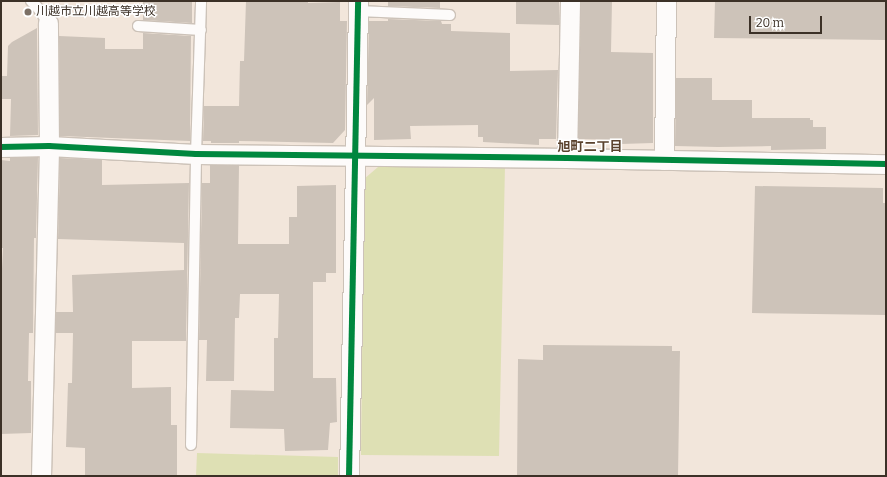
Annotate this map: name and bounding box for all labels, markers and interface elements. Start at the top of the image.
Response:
place label: 川越市立川越高等学校 [36,5,156,19]
marker: 川越市立川越高等学校 [23,7,33,17]
scale bar [751,8,824,34]
text: 20 m [756,16,784,30]
district label: 旭町二丁目 [558,139,622,155]

